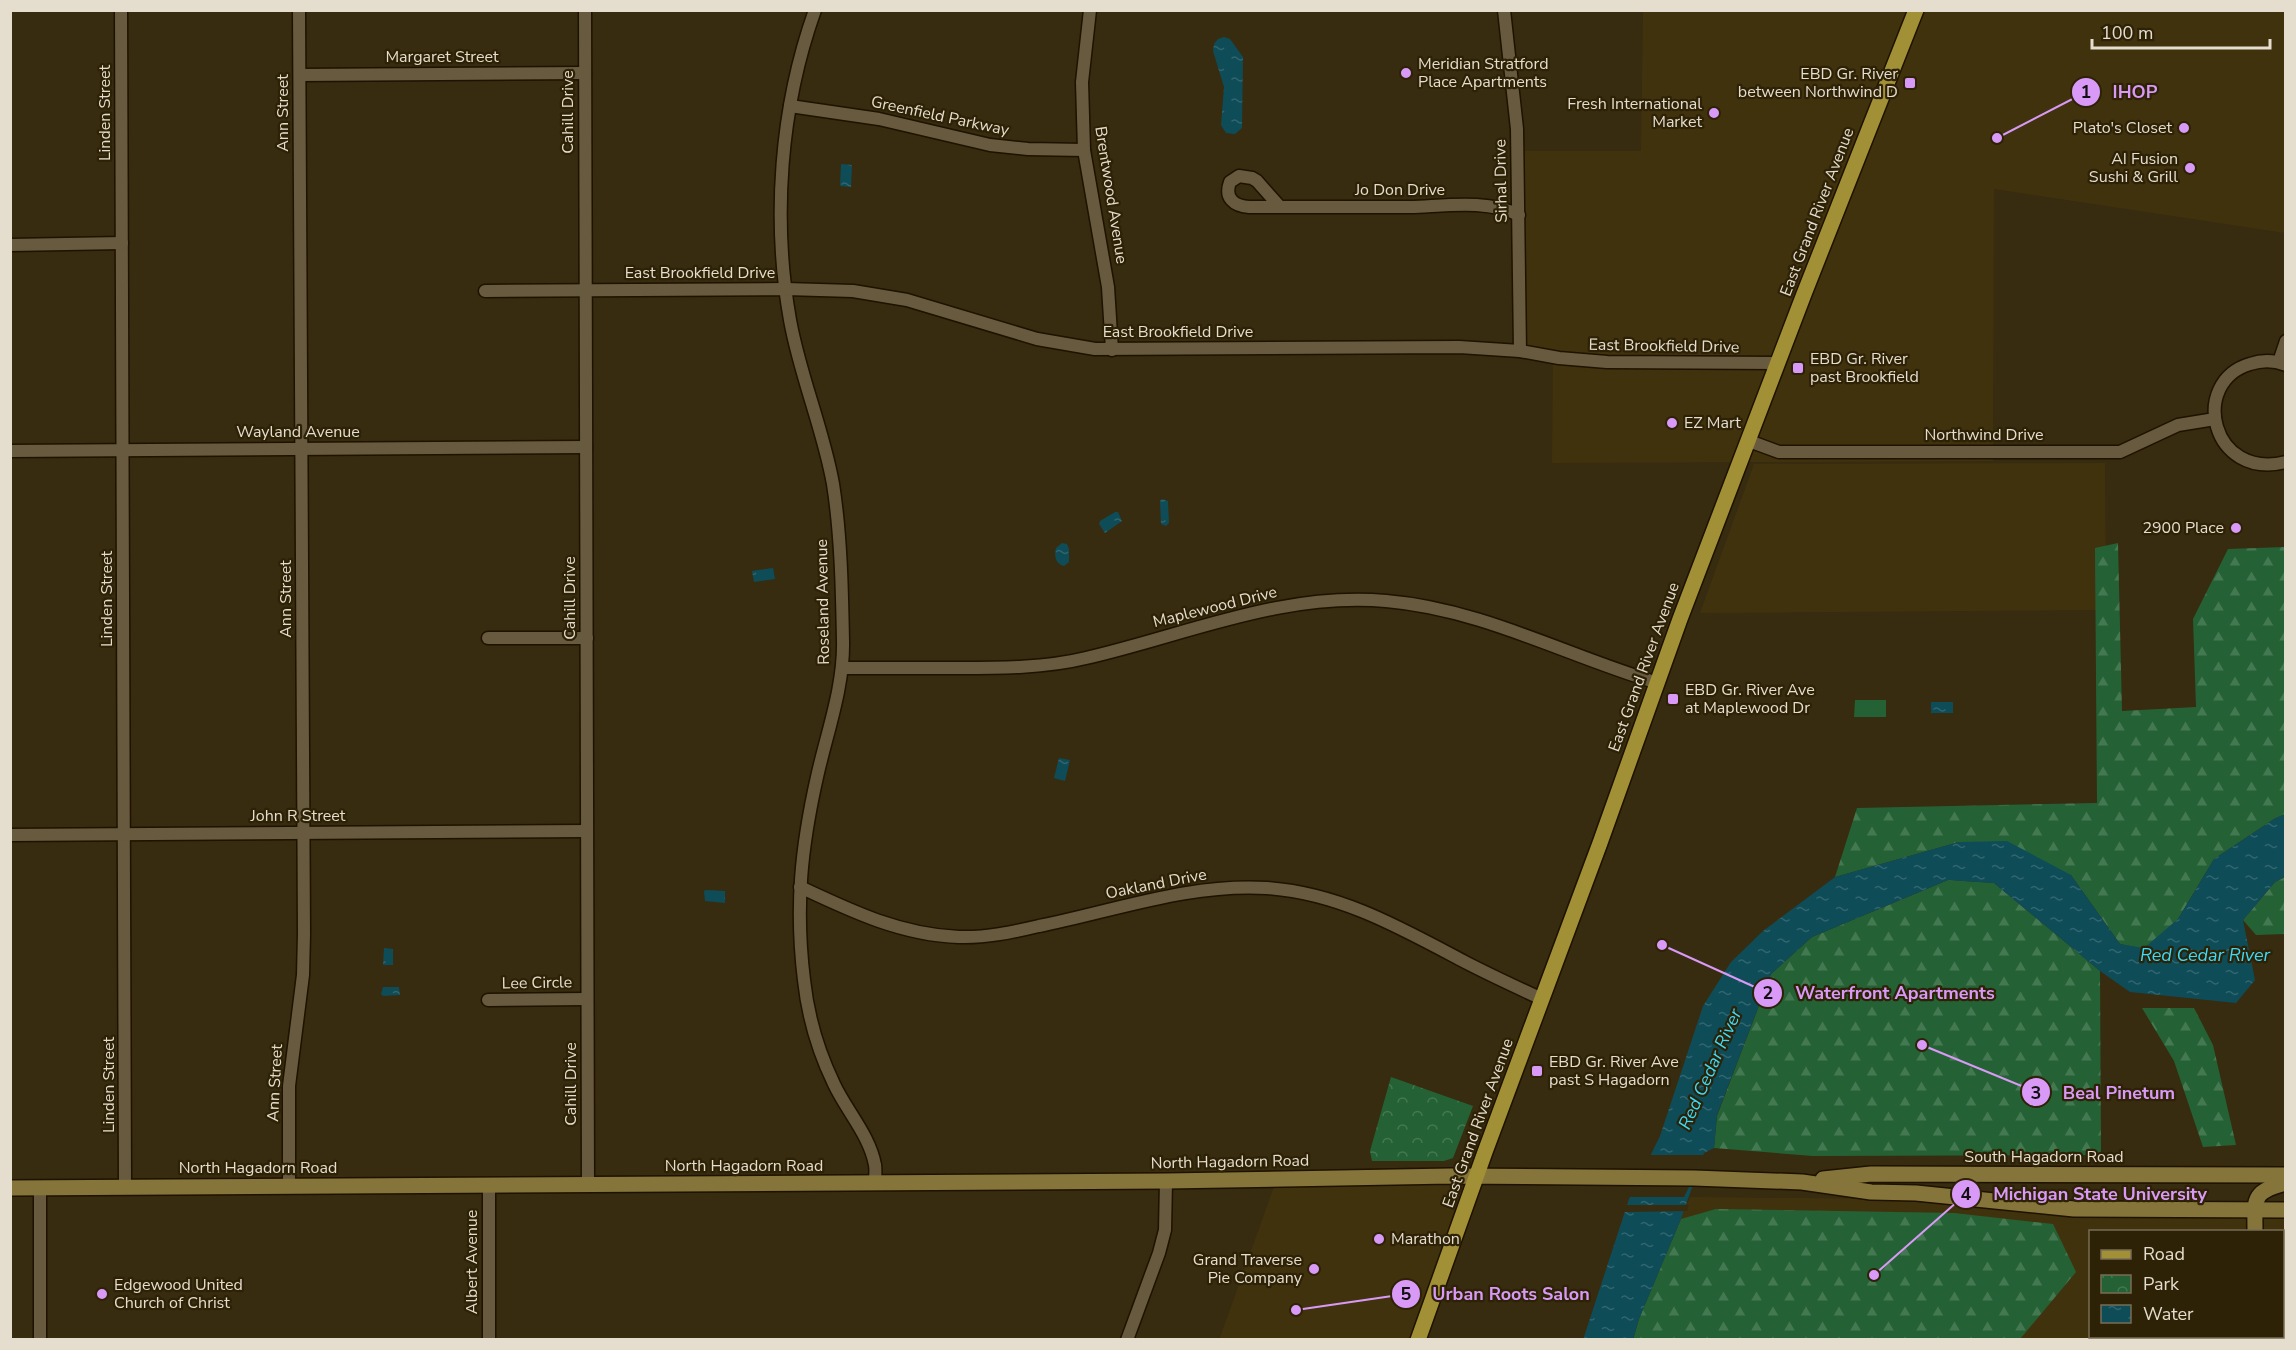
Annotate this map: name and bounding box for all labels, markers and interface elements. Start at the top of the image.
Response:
scale bar [2092,12,2270,50]
text: 100 m [2101,21,2153,45]
street label: Margaret Street [385,46,499,68]
place label: Meridian Stratford Place Apartments [1418,53,1548,93]
place label: EBD Gr. River between Northwind D [1738,63,1898,103]
street label: Linden Street [94,65,116,161]
marker: Meridian Stratford Place Apartments [1399,66,1413,80]
street label: Cahill Drive [557,70,579,154]
street label: Ann Street [272,74,294,152]
callout: IHOP [2071,74,2169,110]
marker: EBD Gr. River between Northwind D [1903,76,1917,90]
text: 1 [2081,80,2091,104]
text: IHOP [2113,80,2158,104]
street label: Greenfield Parkway [869,91,1012,142]
place label: Fresh International Market [1567,93,1702,133]
marker: Fresh International Market [1707,106,1721,120]
place label: Plato's Closet [2073,117,2172,139]
marker: Plato's Closet [2177,121,2191,135]
street label: Brentwood Avenue [1089,125,1133,265]
street label: East Grand River Avenue [1775,125,1859,299]
street label: Sirhal Drive [1489,139,1513,223]
place label: AI Fusion Sushi & Grill [2089,148,2178,188]
marker: AI Fusion Sushi & Grill [2183,161,2197,175]
street label: Jo Don Drive [1354,179,1445,201]
street label: East Brookfield Drive [625,262,775,284]
street label: East Brookfield Drive [1103,321,1253,343]
street label: East Brookfield Drive [1588,334,1740,358]
place label: EBD Gr. River past Brookfield [1810,348,1919,388]
marker: EBD Gr. River past Brookfield [1791,361,1805,375]
place label: EZ Mart [1684,412,1741,434]
marker: EZ Mart [1665,416,1679,430]
street label: Wayland Avenue [236,421,360,443]
street label: Northwind Drive [1924,424,2044,446]
place label: 2900 Place [2142,517,2224,539]
marker: 2900 Place [2229,521,2243,535]
street label: Roseland Avenue [811,539,835,665]
street label: Linden Street [96,551,118,647]
street label: Cahill Drive [559,556,581,640]
street label: Ann Street [275,560,297,638]
street label: East Grand River Avenue [1603,579,1685,755]
street label: Maplewood Drive [1151,581,1279,633]
place label: EBD Gr. River Ave at Maplewood Dr [1685,679,1815,719]
marker: EBD Gr. River Ave at Maplewood Dr [1666,692,1680,706]
street label: John R Street [250,805,346,827]
street label: Oakland Drive [1104,863,1208,905]
water label: Red Cedar River [2140,943,2271,967]
street label: Lee Circle [502,971,572,995]
callout: Waterfront Apartments [1753,975,2006,1011]
text: 2 [1763,981,1773,1005]
text: Waterfront Apartments [1795,981,1995,1005]
water label: Red Cedar River [1673,1004,1748,1133]
street label: East Grand River Avenue [1437,1035,1519,1211]
street label: Linden Street [98,1037,120,1133]
street label: Cahill Drive [560,1042,582,1126]
street label: Ann Street [262,1043,288,1122]
place label: EBD Gr. River Ave past S Hagadorn [1549,1051,1679,1091]
marker: EBD Gr. River Ave past S Hagadorn [1530,1064,1544,1078]
callout: Beal Pinetum [2021,1074,2187,1110]
text: 3 [2031,1081,2041,1105]
text: Beal Pinetum [2063,1081,2175,1105]
street label: South Hagadorn Road [1964,1146,2124,1168]
street label: North Hagadorn Road [1151,1150,1309,1174]
street label: North Hagadorn Road [665,1155,823,1177]
street label: North Hagadorn Road [179,1157,337,1179]
callout: Michigan State University [1951,1176,2219,1212]
text: 4 [1961,1182,1972,1206]
text: Michigan State University [1993,1182,2207,1206]
street label: Albert Avenue [461,1210,483,1314]
place label: Marathon [1391,1228,1460,1250]
legend [2089,1230,2284,1338]
marker: Marathon [1372,1232,1386,1246]
text: Road [2143,1242,2185,1266]
place label: Grand Traverse Pie Company [1193,1249,1303,1289]
marker: Grand Traverse Pie Company [1307,1262,1321,1276]
text: Park [2143,1272,2180,1296]
place label: Edgewood United Church of Christ [114,1274,243,1314]
callout: Urban Roots Salon [1391,1276,1602,1312]
text: 5 [1401,1282,1412,1306]
text: Urban Roots Salon [1432,1282,1590,1306]
marker: Edgewood United Church of Christ [95,1287,109,1301]
text: Water [2143,1302,2194,1326]

